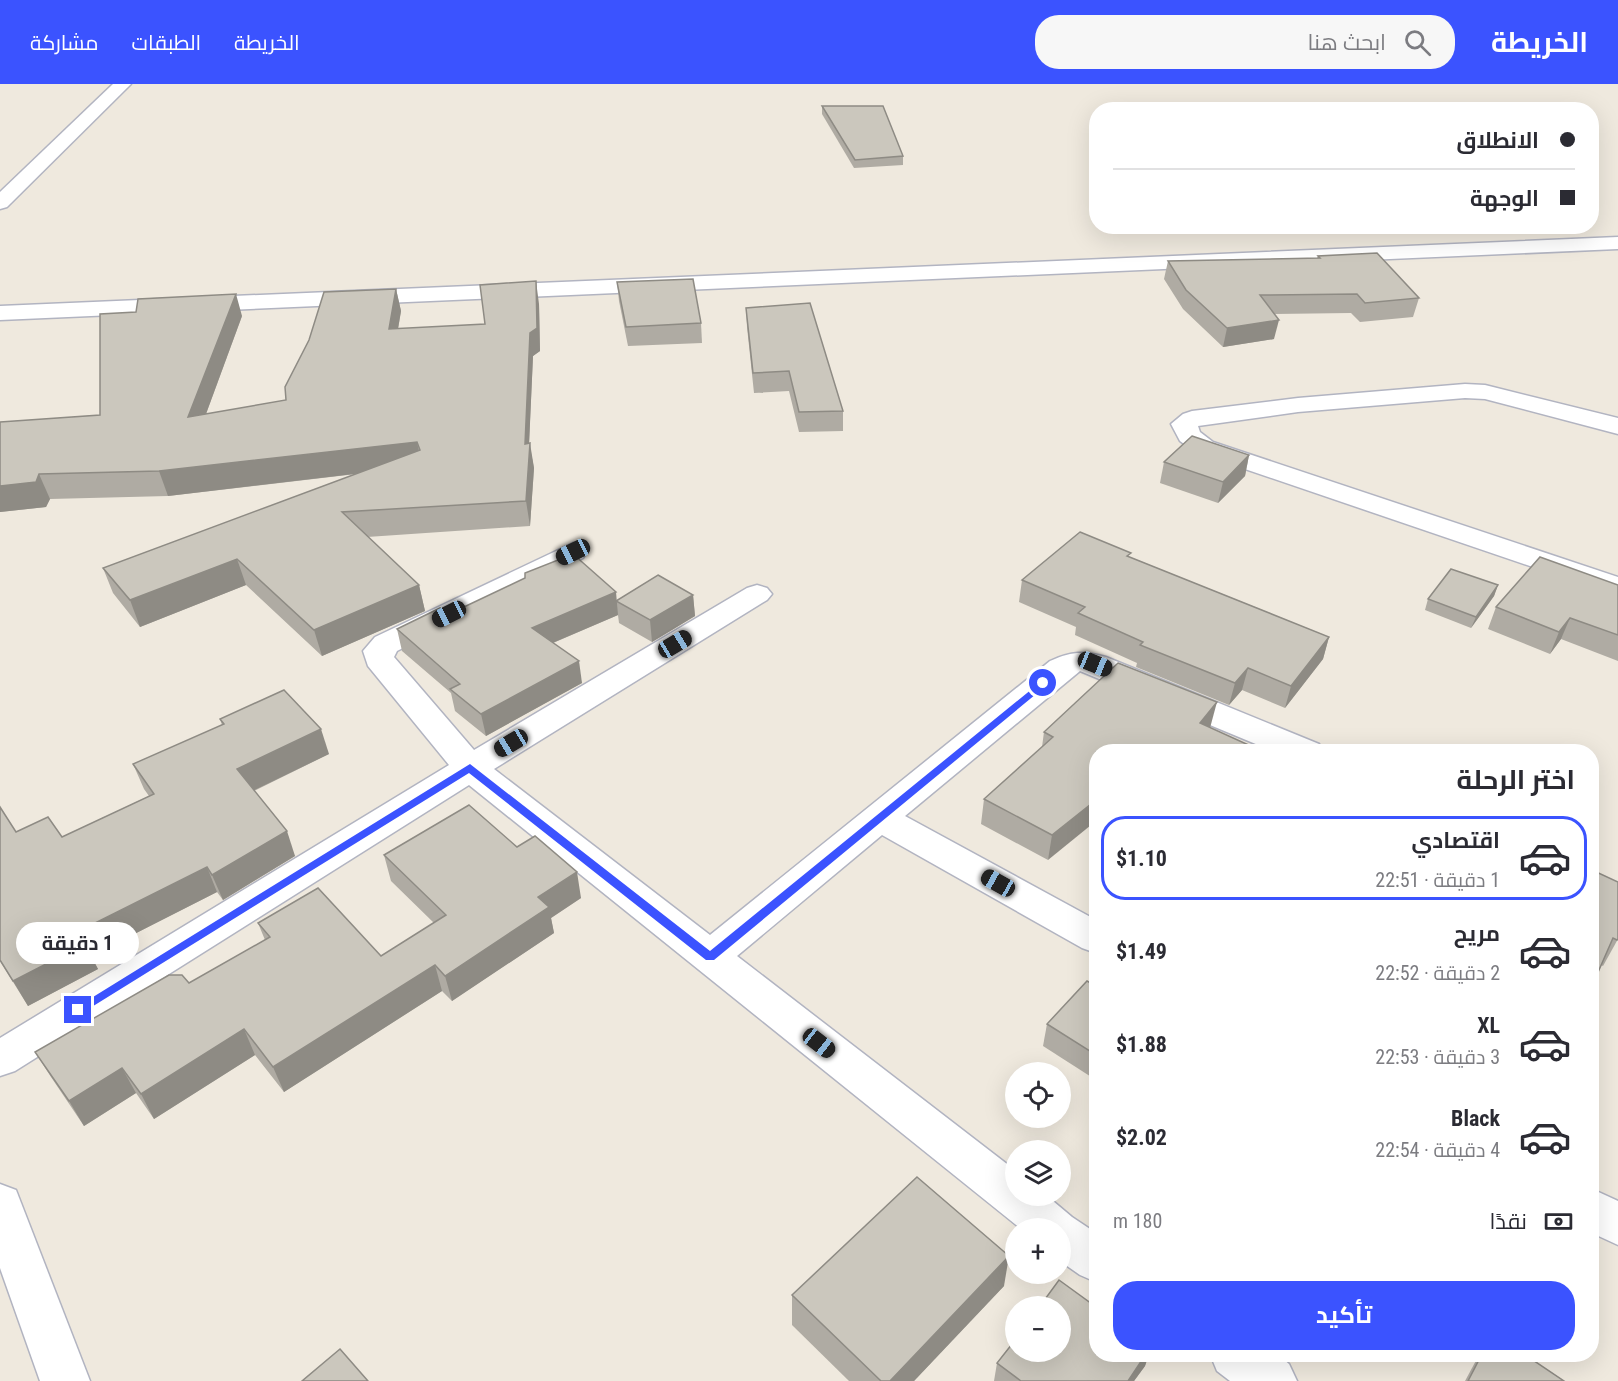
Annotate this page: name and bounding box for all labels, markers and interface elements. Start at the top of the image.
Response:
search box [1035,15,1455,69]
icon: search [1401,26,1434,59]
text: الخريطة [1491,26,1588,59]
text: ابحث هنا [1307,30,1386,55]
text: مشاركة [30,31,99,55]
text: الطبقات [132,31,201,55]
text: الخريطة [234,31,300,55]
text: الانطلاق [1456,128,1539,153]
text: الوجهة [1470,186,1539,211]
car [553,536,593,568]
car [429,598,469,630]
car [655,627,695,661]
car [1075,649,1115,679]
route start [1029,669,1056,696]
car [491,726,531,760]
text: اختر الرحلة [1457,764,1575,796]
text: اقتصادي [1411,828,1500,853]
icon: car [1518,831,1572,885]
text: $1.10 [1116,846,1167,871]
car [978,866,1018,900]
text: 1 دقيقة · 22:51 [1375,868,1500,892]
text: مريح [1454,921,1500,946]
callout: 1 دقيقة [16,923,140,965]
icon: car [1518,924,1572,978]
text: 1 دقيقة [42,931,113,955]
text: $1.49 [1116,939,1167,964]
text: 2 دقيقة · 22:52 [1375,961,1500,985]
route end [64,996,91,1023]
text: XL [1477,1013,1500,1038]
icon: car [1518,1017,1572,1071]
car [799,1025,839,1061]
text: $1.88 [1116,1032,1167,1057]
text: 3 دقيقة · 22:53 [1375,1045,1500,1069]
map controls [1005,1062,1071,1362]
button: locate [1005,1062,1071,1128]
text: Black [1451,1106,1500,1131]
icon: car [1518,1110,1572,1164]
text: $2.02 [1116,1125,1167,1150]
text: 4 دقيقة · 22:54 [1375,1138,1500,1162]
button: layers [1005,1140,1071,1206]
icon: cash [1542,1205,1575,1238]
text: 180 m [1113,1209,1162,1233]
text: نقدًا [1489,1209,1527,1234]
button: + [1005,1218,1071,1284]
button: تأكيد [1113,1281,1575,1350]
button: − [1005,1296,1071,1362]

